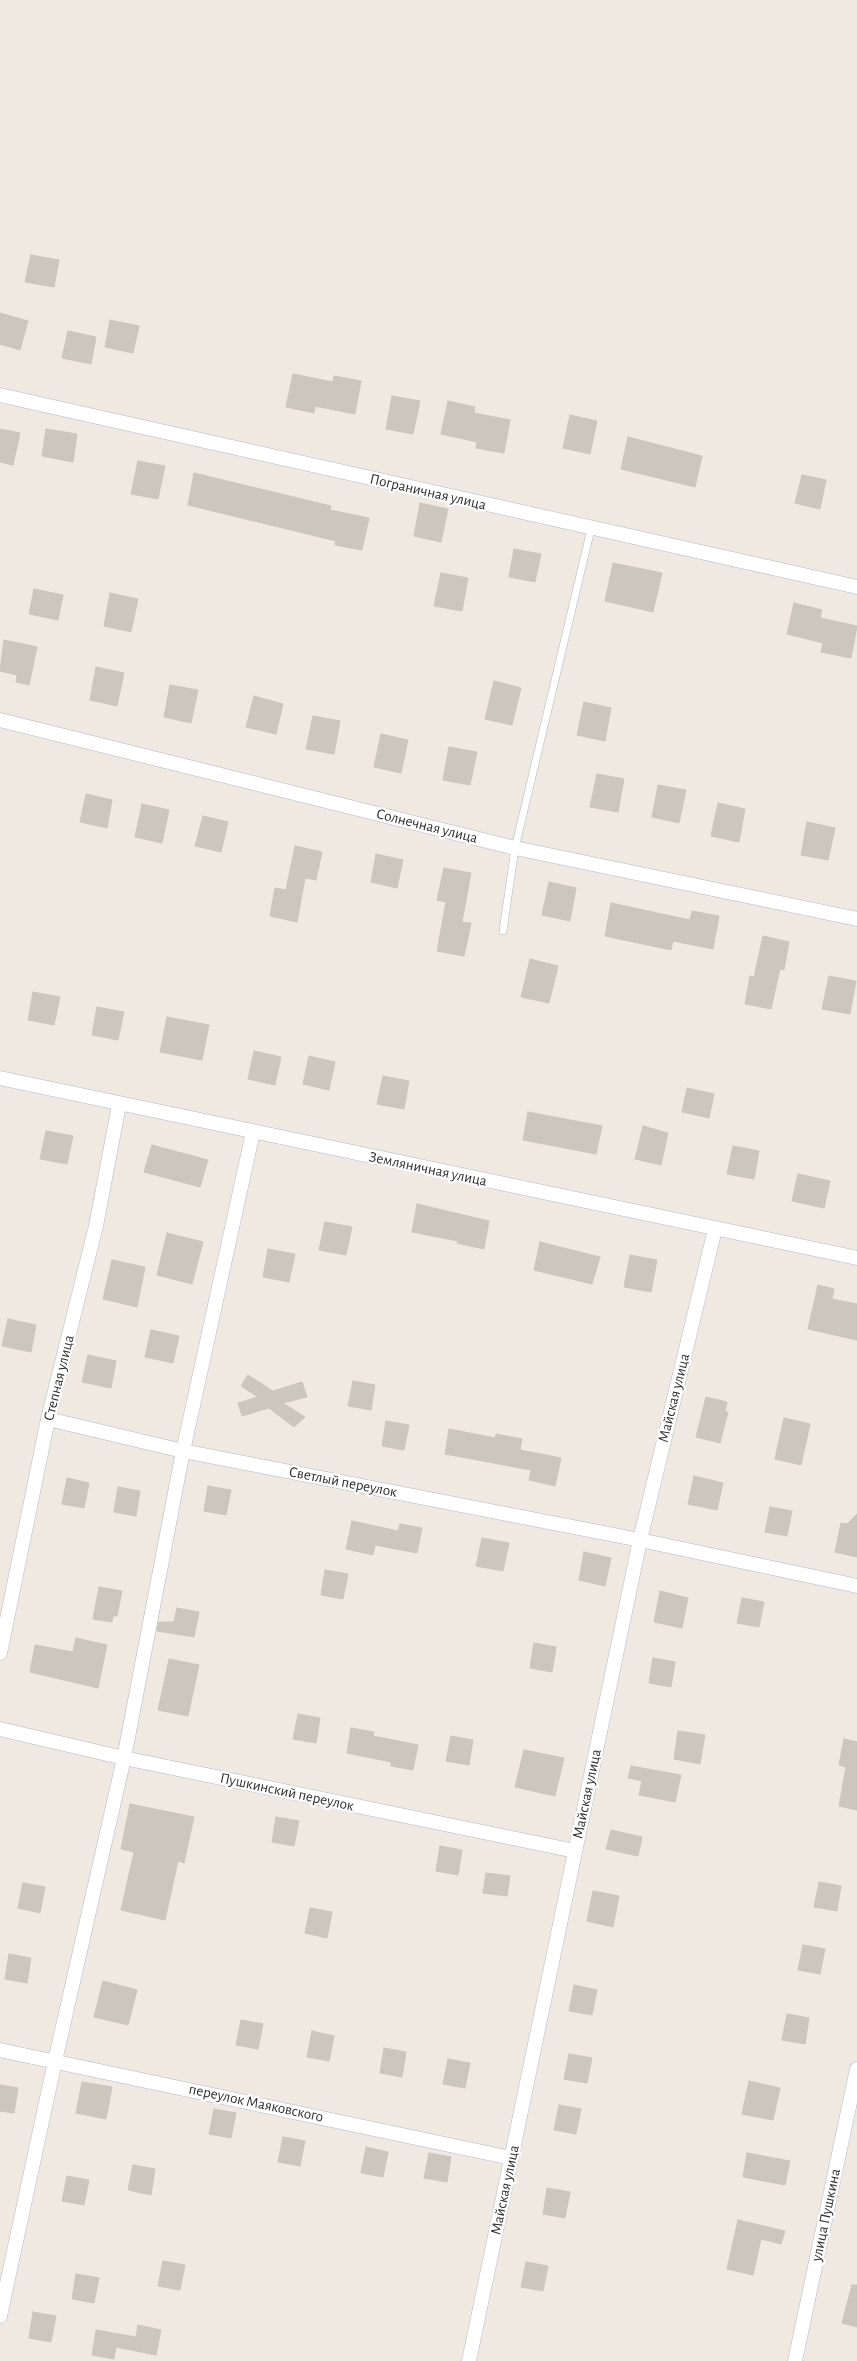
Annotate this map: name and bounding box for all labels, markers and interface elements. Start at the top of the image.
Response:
street label: Пограничная улица [368,470,488,514]
street label: Солнечная улица [375,805,479,847]
street label: Земляничная улица [367,1148,489,1190]
street label: Степная улица [40,1333,78,1423]
street label: Майская улица [654,1352,694,1444]
street label: Светлый переулок [287,1463,399,1501]
street label: Майская улица [569,1748,605,1840]
street label: Пушкинский переулок [218,1769,356,1815]
street label: переулок Маяковского [187,2080,325,2126]
street label: Майская улица [487,2144,523,2236]
street label: улица Пушкина [807,2167,845,2263]

